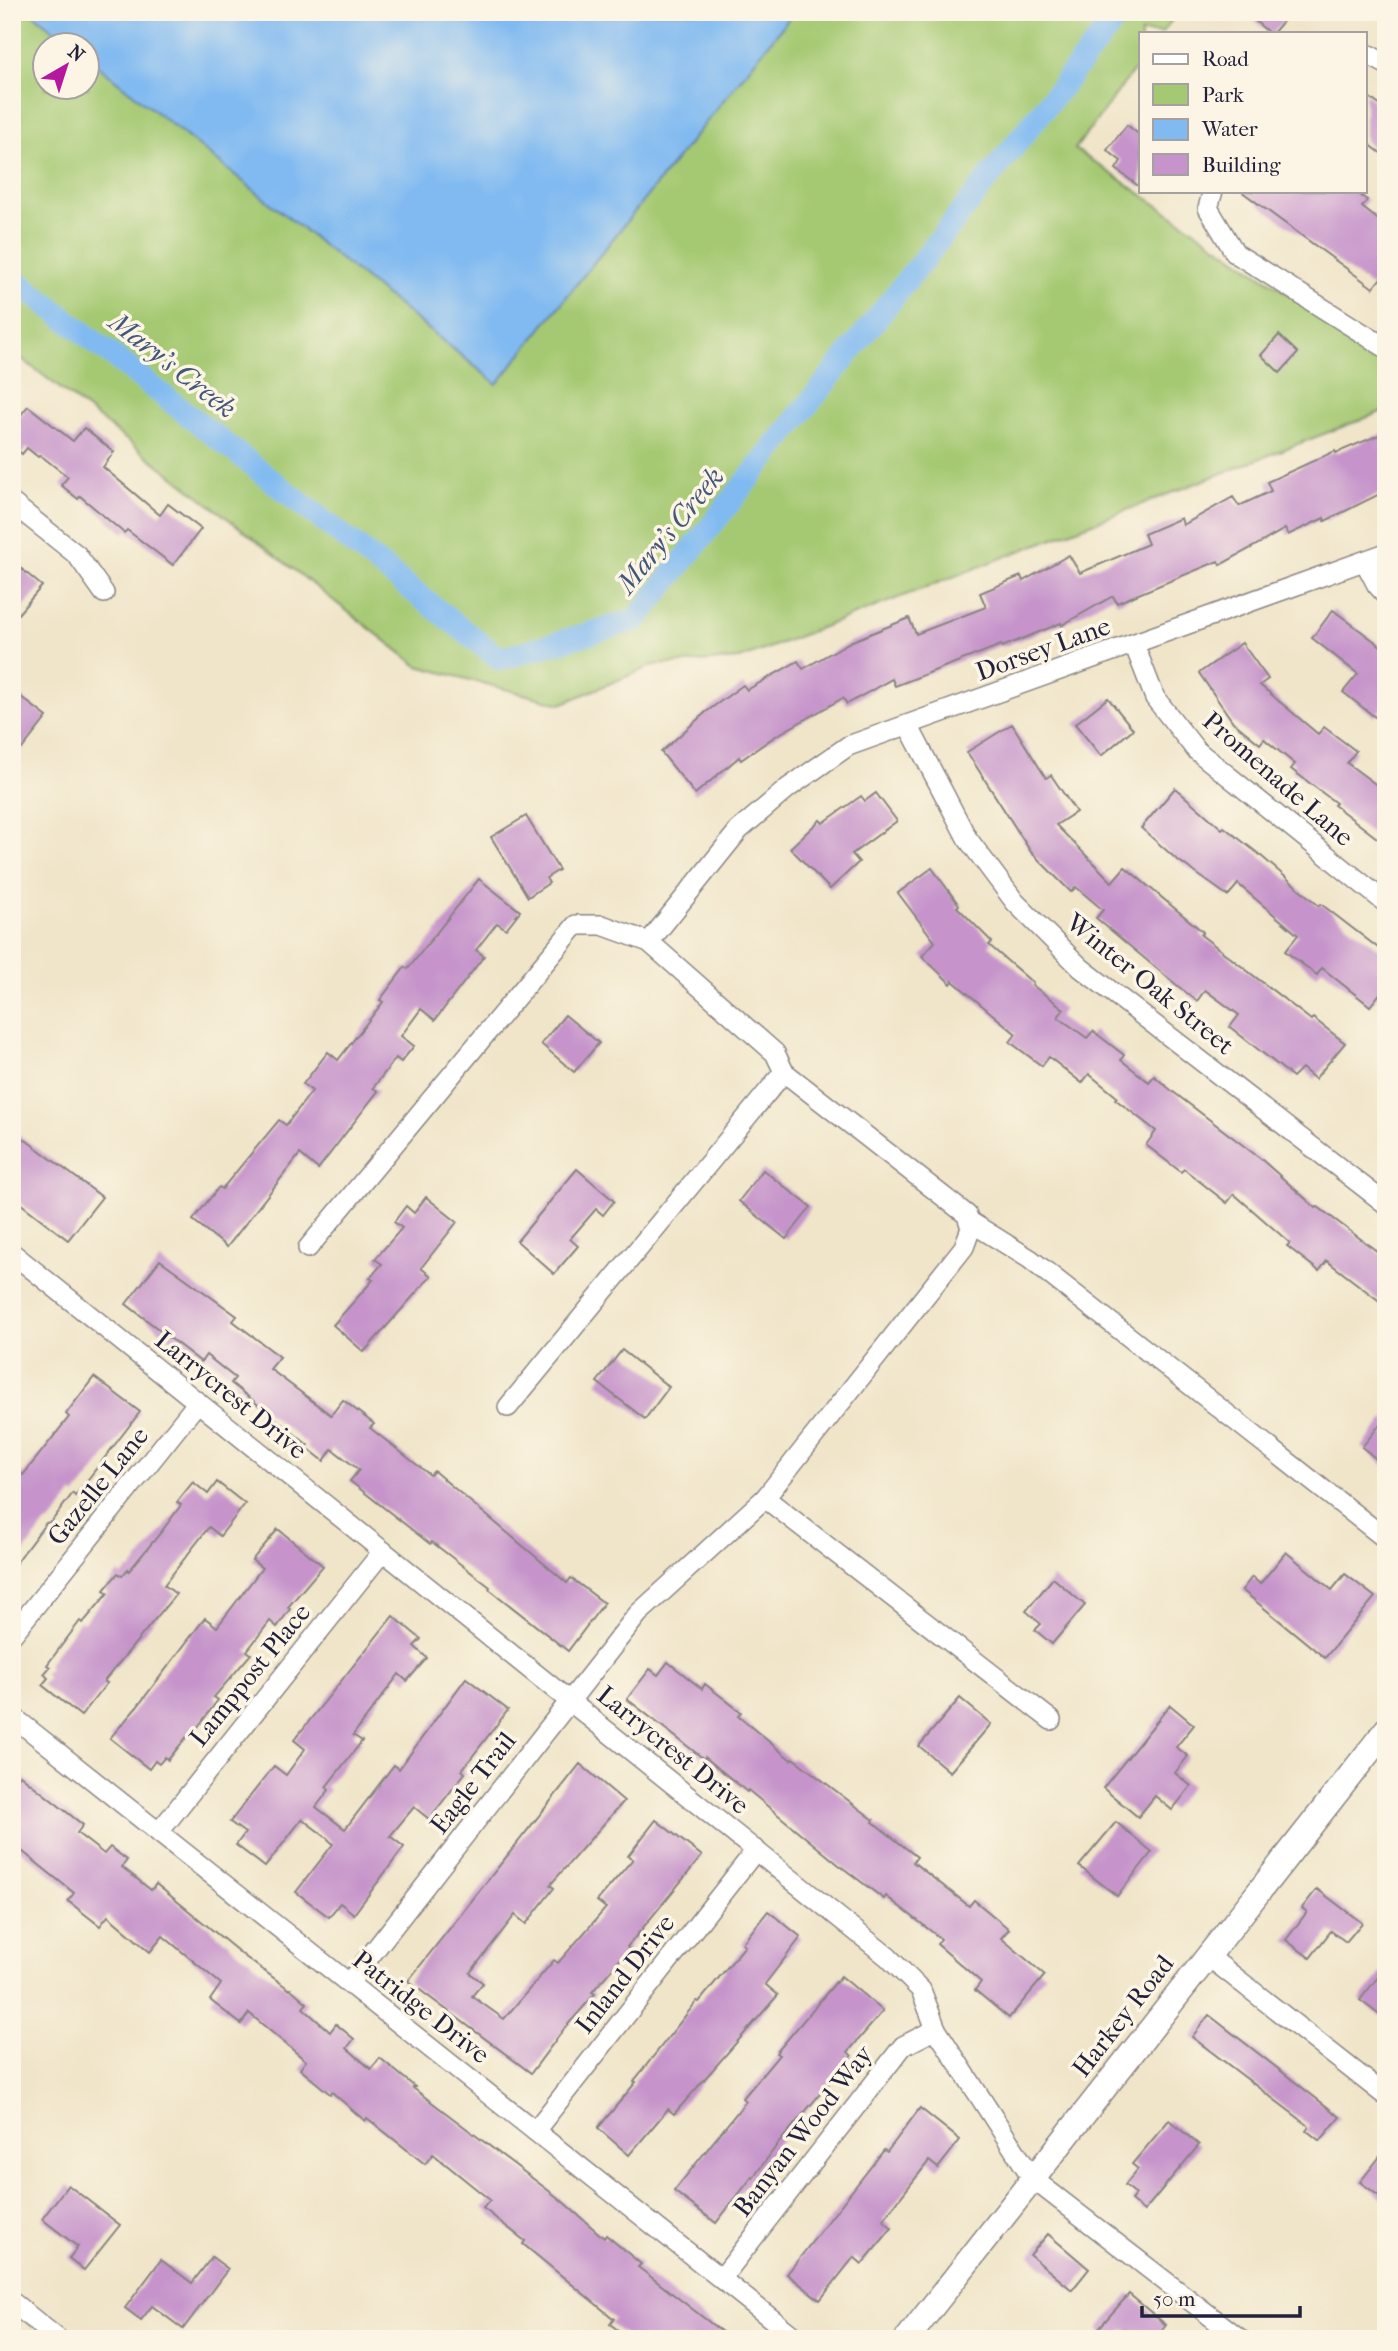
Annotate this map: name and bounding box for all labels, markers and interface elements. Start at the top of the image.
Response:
north arrow [32,32,102,102]
legend [1139,32,1366,192]
text: N [64,40,89,67]
text: Road [1202,47,1249,71]
text: Park [1202,83,1244,107]
text: Water [1201,117,1258,141]
text: Building [1202,153,1281,177]
water label: Mary's Creek [101,304,243,425]
water label: Mary's Creek [608,460,731,601]
street label: Dorsey Lane [971,610,1115,688]
street label: Promenade Lane [1196,705,1360,853]
street label: Winter Oak Street [1059,906,1241,1062]
street label: Larrycrest Drive [149,1324,313,1466]
street label: Gazelle Lane [41,1421,155,1551]
street label: Lamppost Place [183,1597,317,1753]
street label: Larrycrest Drive [591,1679,755,1821]
street label: Eagle Trail [424,1726,522,1840]
street label: Inland Drive [569,1908,681,2040]
street label: Patridge Drive [346,1944,496,2070]
street label: Harkey Road [1066,1948,1181,2083]
street label: Banyan Wood Way [727,2038,880,2223]
scale bar [1142,2274,1300,2318]
text: 50 m [1153,2287,1196,2311]

